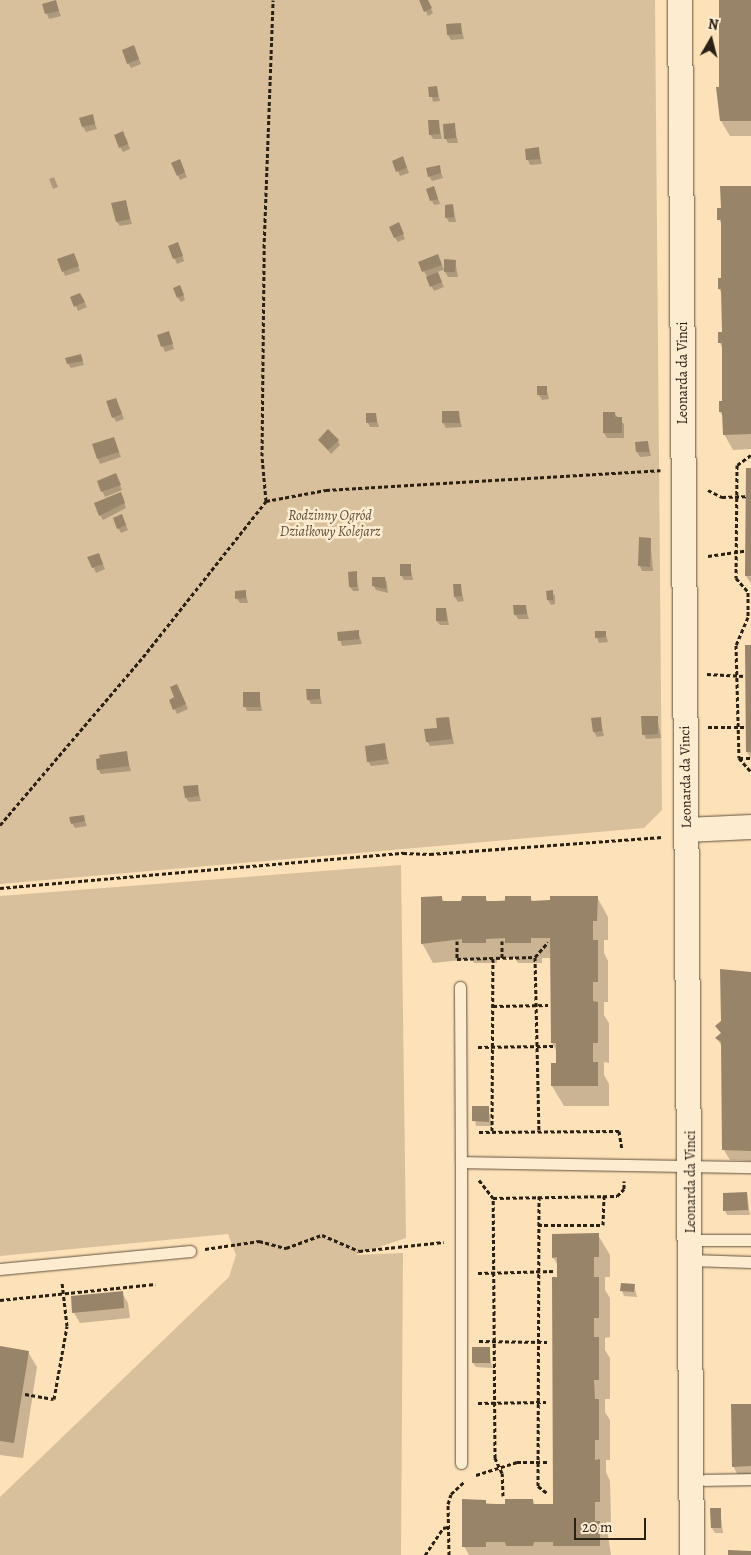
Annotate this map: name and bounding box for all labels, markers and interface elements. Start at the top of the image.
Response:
north arrow [686,15,736,65]
text: N [707,15,720,35]
street label: Leonarda da Vinci [675,322,691,424]
park label: Rodzinny Ogród Działkowy Kolejarz [280,508,380,540]
street label: Leonarda da Vinci [677,725,695,829]
street label: Leonarda da Vinci [683,1131,699,1233]
scale bar [576,1508,648,1540]
text: 20 m [582,1517,613,1537]

